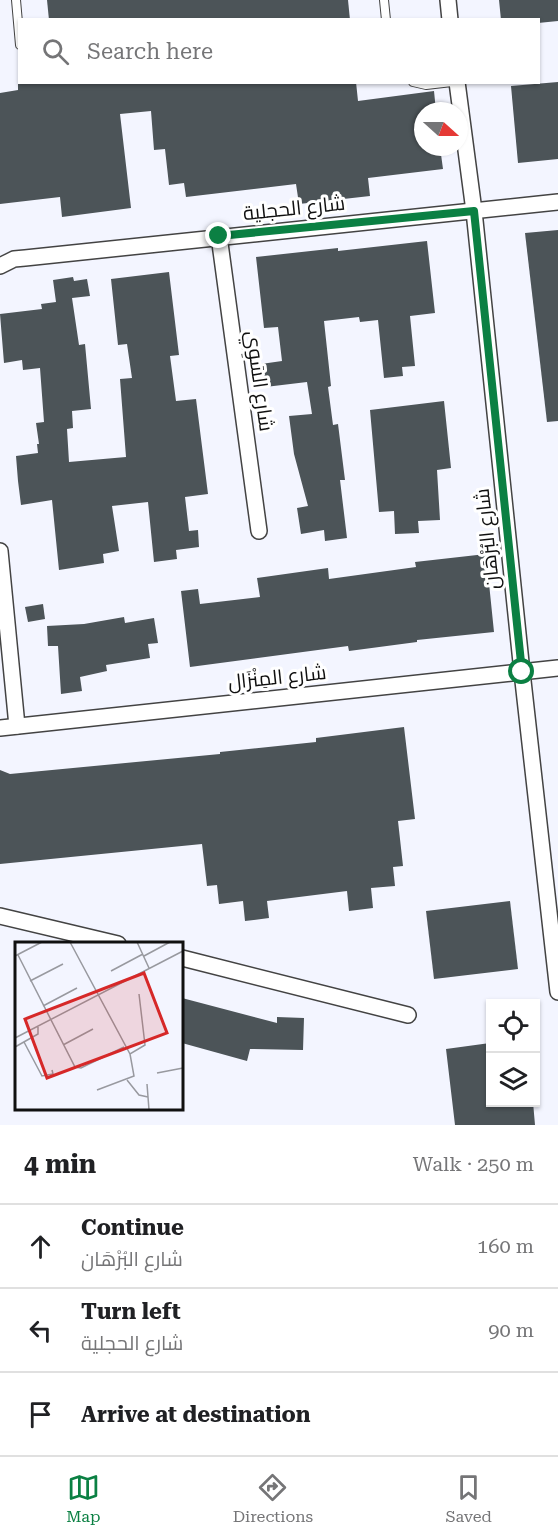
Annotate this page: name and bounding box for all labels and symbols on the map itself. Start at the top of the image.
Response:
north arrow [414,102,468,156]
street label: شارع الحجلية [242,191,346,227]
route end [205,222,231,248]
street label: شارع السَوِي [237,329,279,433]
street label: شارع البُرْهَان [470,487,506,591]
route start [508,658,534,684]
street label: شارع المِنْزَال [227,660,328,696]
inset map [15,942,183,1110]

